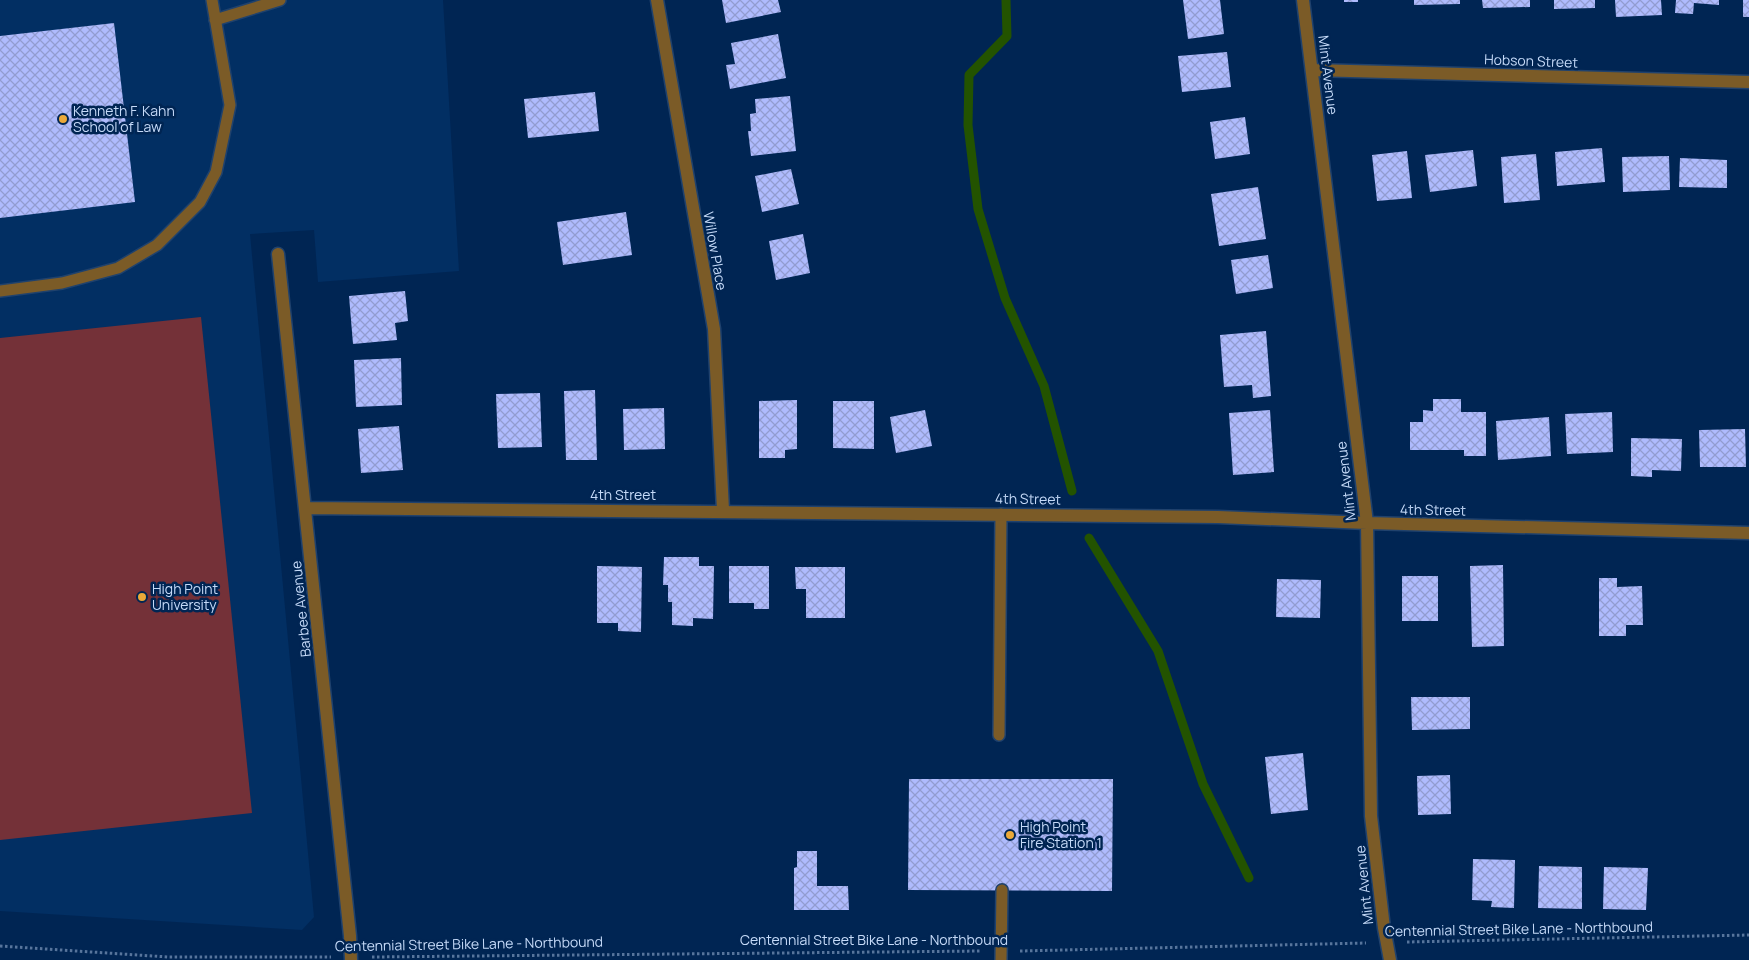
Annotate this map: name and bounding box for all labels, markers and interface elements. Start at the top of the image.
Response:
street label: Mint Avenue [1314,34,1343,116]
street label: Hobson Street [1484,49,1579,72]
place label: Kenneth F. Kahn School of Law [73,101,175,136]
marker: Kenneth F. Kahn School of Law [57,113,69,125]
street label: Willow Place [699,210,732,292]
street label: Mint Avenue [1331,440,1360,522]
street label: 4th Street [590,485,656,504]
street label: 4th Street [995,488,1062,509]
street label: 4th Street [1400,499,1467,520]
street label: Barbee Avenue [286,560,315,658]
place label: High Point University [152,579,219,614]
marker: High Point University [136,591,148,603]
place label: High Point Fire Station 1 [1020,817,1102,852]
marker: High Point Fire Station 1 [1004,829,1016,841]
street label: Mint Avenue [1350,844,1377,926]
street label: Centennial Street Bike Lane - Northbound [1385,917,1653,940]
street label: Centennial Street Bike Lane - Northbound [740,930,1008,949]
street label: Centennial Street Bike Lane - Northbound [335,932,603,955]

